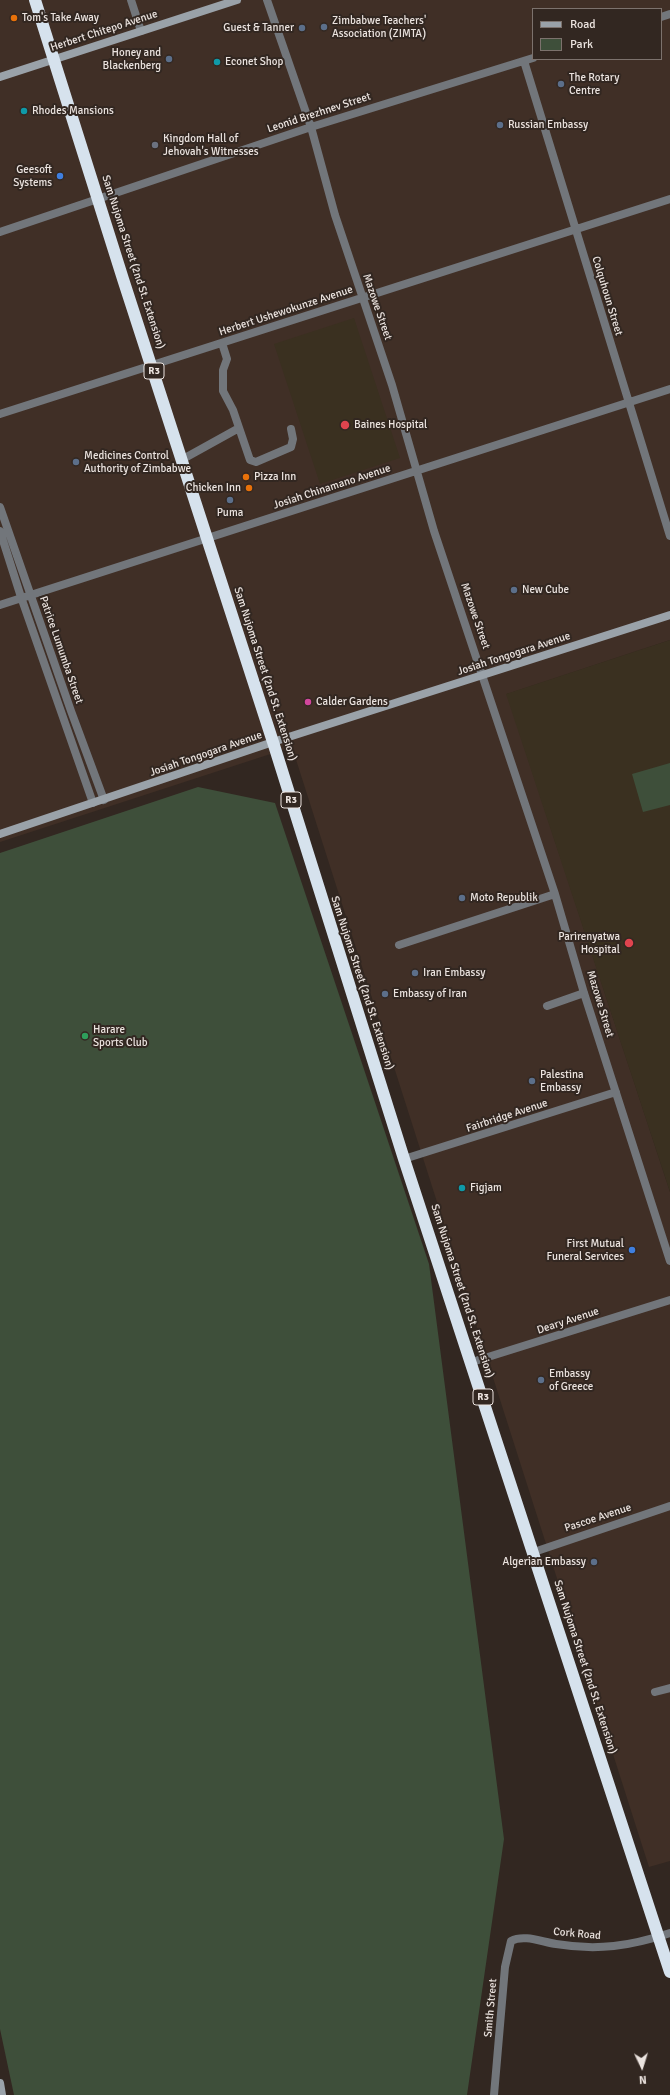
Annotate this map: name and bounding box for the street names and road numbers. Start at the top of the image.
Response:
street label: Herbert Chitepo Avenue [49,7,159,55]
street label: Leonid Brezhnev Street [266,90,372,136]
street label: Sam Nujoma Street (2nd St. Extension) [99,174,167,350]
street label: Colquhoun Street [589,255,625,337]
street label: Mazowe Street [359,272,395,342]
street label: Herbert Ushewokunze Avenue [217,283,355,339]
road number: R3 [144,363,164,379]
street label: Josiah Chinamano Avenue [272,462,392,512]
street label: Mazowe Street [457,581,493,651]
street label: Sam Nujoma Street (2nd St. Extension) [231,586,299,762]
street label: Patrice Lumumba Street [36,594,86,706]
street label: Josiah Tongogara Avenue [456,629,572,679]
street label: Josiah Tongogara Avenue [148,729,264,779]
road number: R3 [281,792,301,808]
street label: Sam Nujoma Street (2nd St. Extension) [328,895,396,1071]
street label: Mazowe Street [584,969,616,1039]
street label: Fairbridge Avenue [465,1097,549,1135]
street label: Sam Nujoma Street (2nd St. Extension) [428,1203,496,1379]
street label: Deary Avenue [535,1305,601,1337]
road number: R3 [473,1389,493,1405]
street label: Pascoe Avenue [563,1501,633,1535]
street label: Sam Nujoma Street (2nd St. Extension) [551,1579,619,1755]
street label: Cork Road [553,1925,601,1943]
street label: Smith Street [482,1978,500,2038]

